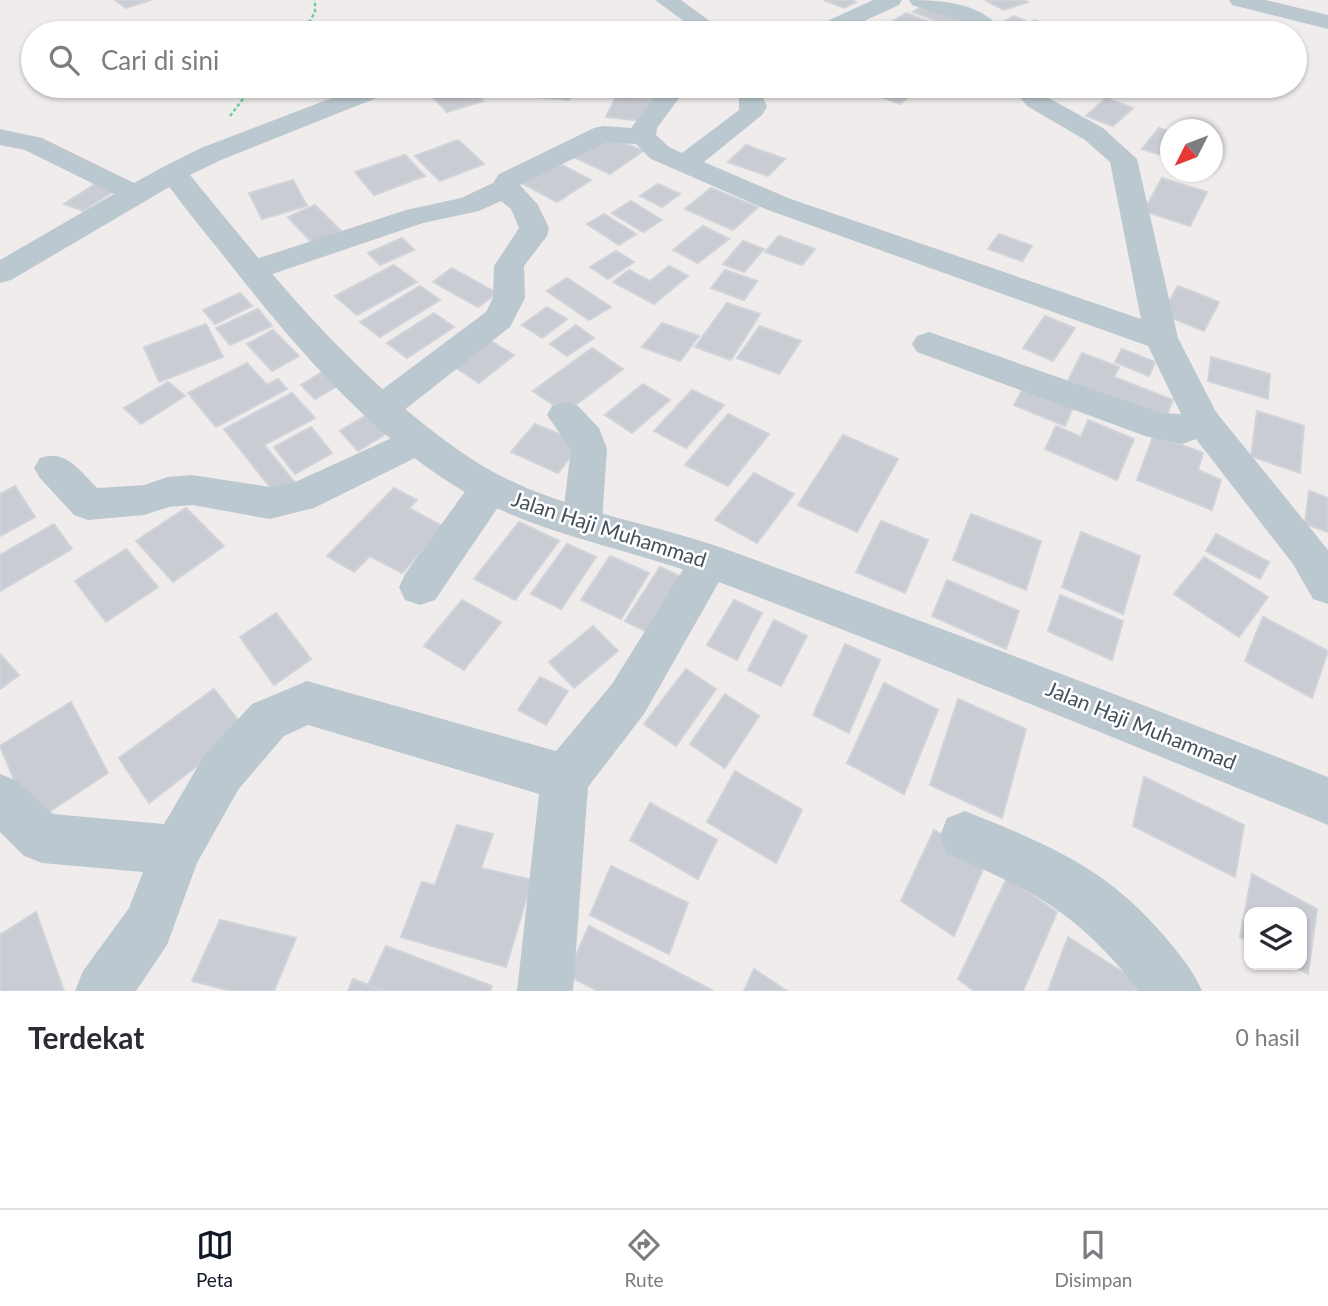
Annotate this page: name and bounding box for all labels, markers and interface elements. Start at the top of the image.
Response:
search box [21,21,1307,98]
icon: search [45,41,83,79]
text: Cari di sini [101,44,219,76]
north arrow [1160,119,1223,182]
street label: Jalan Haji Muhammad [509,485,710,572]
street label: Jalan Haji Muhammad [1043,675,1240,774]
map controls [1244,907,1307,970]
button: layers [1244,907,1307,970]
text: Terdekat [28,1019,144,1055]
text: 0 hasil [1236,1023,1300,1051]
tab: Peta [196,1226,234,1291]
tab: Rute [625,1226,663,1291]
tab: Disimpan [1055,1226,1132,1291]

